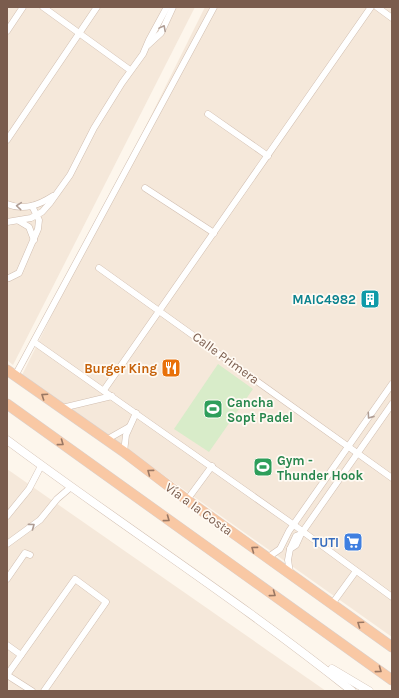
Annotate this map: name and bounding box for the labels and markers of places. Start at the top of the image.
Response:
building icon: MAIC4982 [359,288,381,310]
place label: MAIC4982 [292,292,356,307]
restaurant icon: Burger King [160,357,182,379]
place label: Burger King [84,361,157,376]
place label: Cancha Sopt Padel [227,395,293,425]
sports icon: Cancha Sopt Padel [202,398,224,420]
place label: Gym - Thunder Hook [277,453,363,483]
sports icon: Gym - Thunder Hook [252,456,274,478]
supermarket icon: TUTI [342,531,364,553]
place label: TUTI [312,535,339,550]

